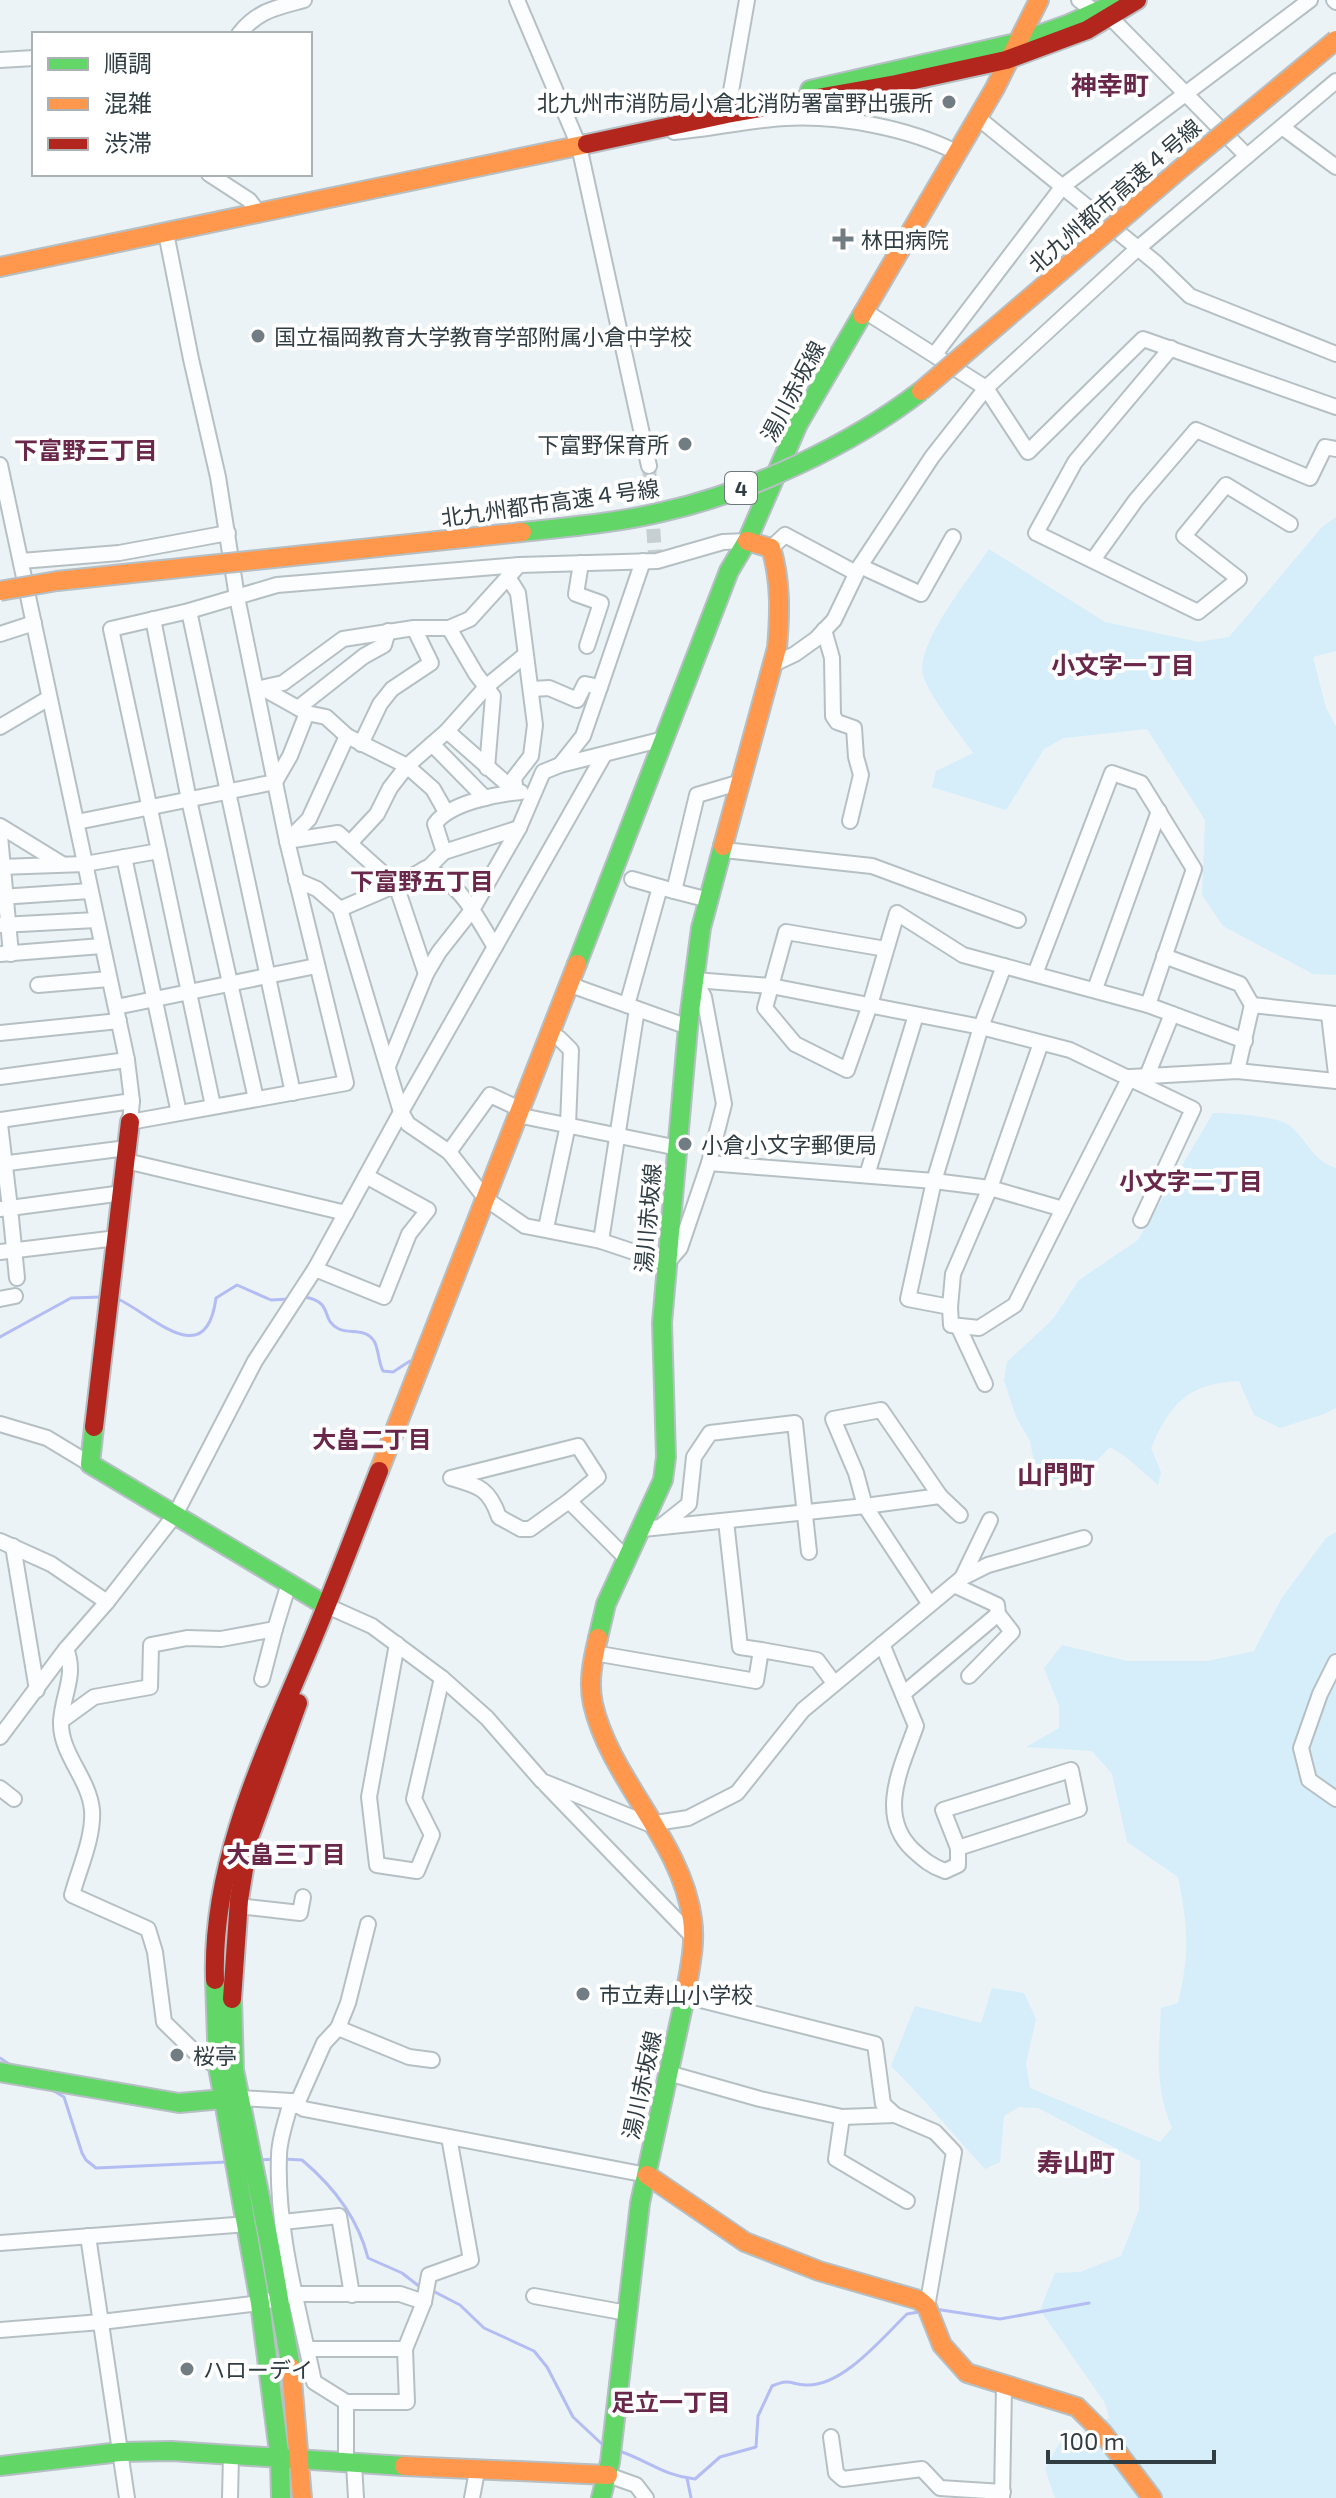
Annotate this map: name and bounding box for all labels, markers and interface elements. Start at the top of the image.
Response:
legend [32,32,312,176]
text: 順調 [104,48,152,77]
district label: 神幸町 [1071,69,1149,100]
text: 混雑 [104,88,152,117]
place label: 北九州市消防局小倉北消防署富野出張所 [537,89,933,115]
marker: 北九州市消防局小倉北消防署富野出張所 [940,93,958,111]
street label: 北九州都市高速４号線 [1022,113,1206,277]
text: 渋滞 [104,128,152,157]
place label: 林田病院 [861,226,949,252]
marker: 林田病院 [832,228,854,250]
place label: 国立福岡教育大学教育学部附属小倉中学校 [274,323,692,349]
marker: 国立福岡教育大学教育学部附属小倉中学校 [249,327,267,345]
street label: 湯川赤坂線 [755,336,829,446]
place label: 下富野保育所 [537,431,669,457]
district label: 下富野三丁目 [14,435,158,464]
marker: 下富野保育所 [676,435,694,453]
road number: 4 [725,472,757,504]
street label: 北九州都市高速４号線 [439,474,661,530]
district label: 小文字一丁目 [1051,650,1195,679]
district label: 下富野五丁目 [350,866,494,895]
place label: 小倉小文字郵便局 [701,1131,877,1157]
marker: 小倉小文字郵便局 [676,1135,694,1153]
street label: 湯川赤坂線 [629,1162,665,1274]
district label: 小文字二丁目 [1119,1166,1263,1195]
district label: 大畠二丁目 [312,1424,432,1453]
district label: 山門町 [1017,1458,1095,1489]
district label: 大畠三丁目 [226,1839,346,1868]
place label: 市立寿山小学校 [599,1981,753,2007]
marker: 市立寿山小学校 [574,1985,592,2003]
street label: 湯川赤坂線 [617,2028,665,2142]
place label: 桜亭 [193,2042,237,2068]
marker: 桜亭 [168,2046,186,2064]
district label: 寿山町 [1037,2146,1115,2177]
place label: ハローデイ [203,2356,313,2382]
marker: ハローデイ [178,2360,196,2378]
district label: 足立一丁目 [611,2387,731,2416]
scale bar [1048,2414,1214,2464]
text: 100 m [1060,2426,1125,2455]

